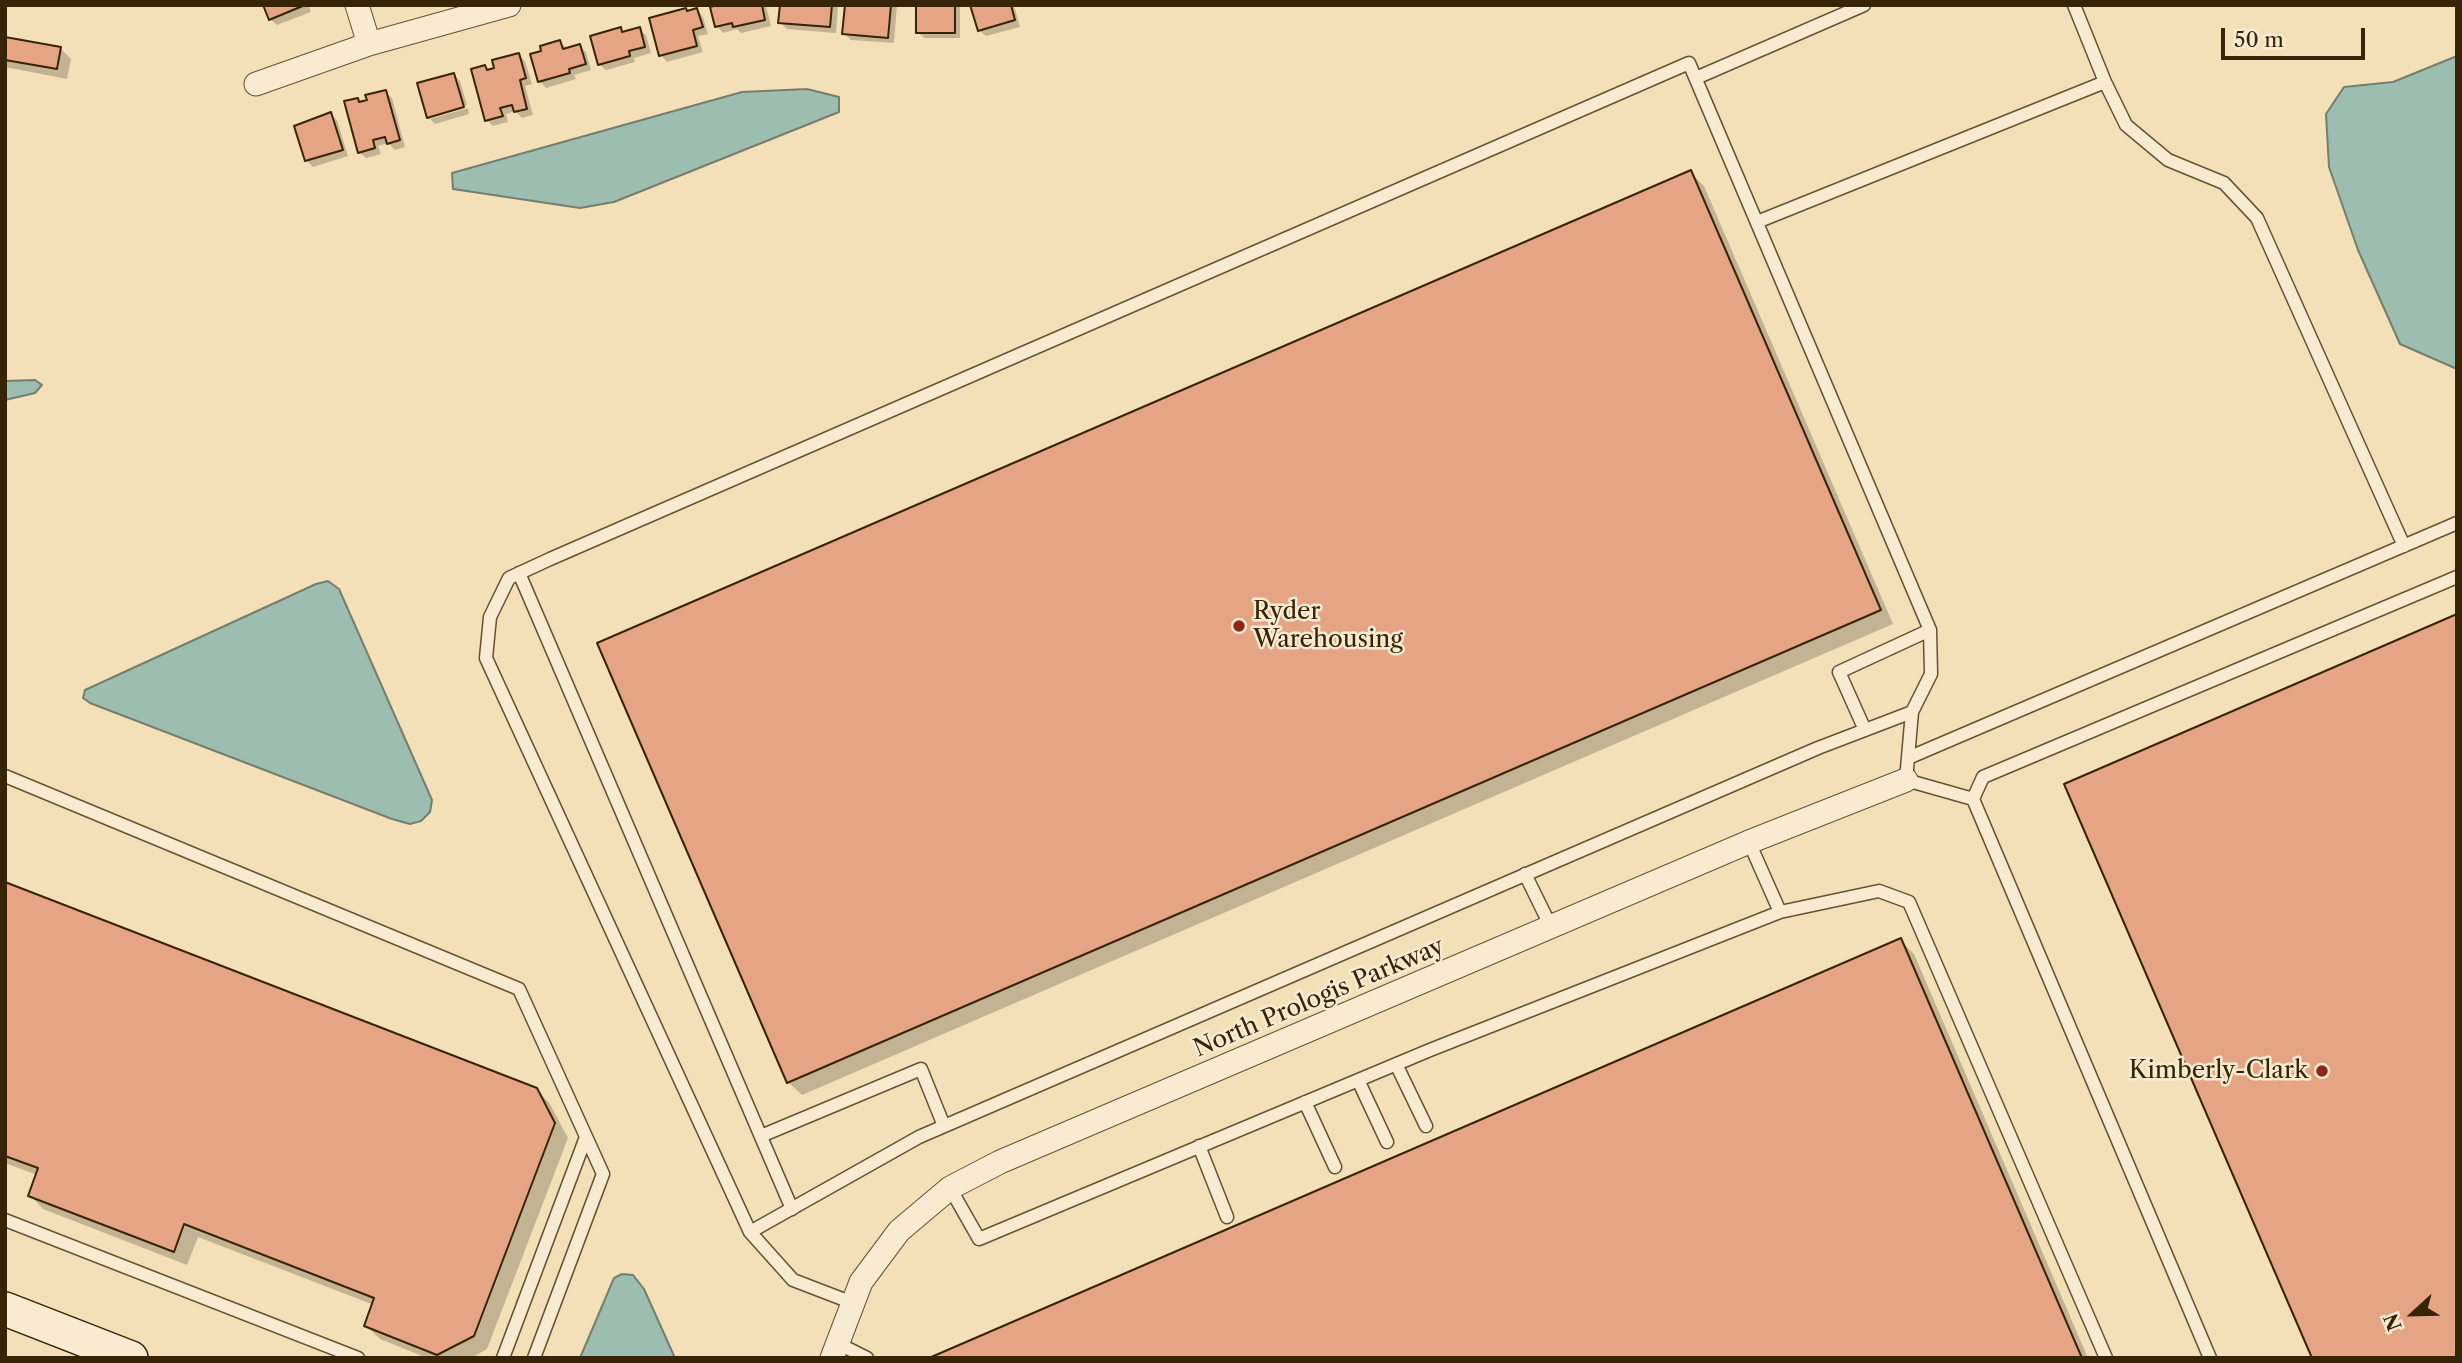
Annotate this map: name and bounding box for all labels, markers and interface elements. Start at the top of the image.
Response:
scale bar [2224,14,2368,58]
text: 50 m [2234,27,2284,52]
place label: Ryder Warehousing [1253,598,1403,654]
marker: Ryder Warehousing [1231,618,1247,634]
street label: North Prologis Parkway [1189,932,1449,1064]
place label: Kimberly-Clark [2129,1057,2308,1085]
marker: Kimberly-Clark [2314,1063,2330,1079]
north arrow [2378,1279,2448,1349]
text: N [2379,1310,2407,1334]

